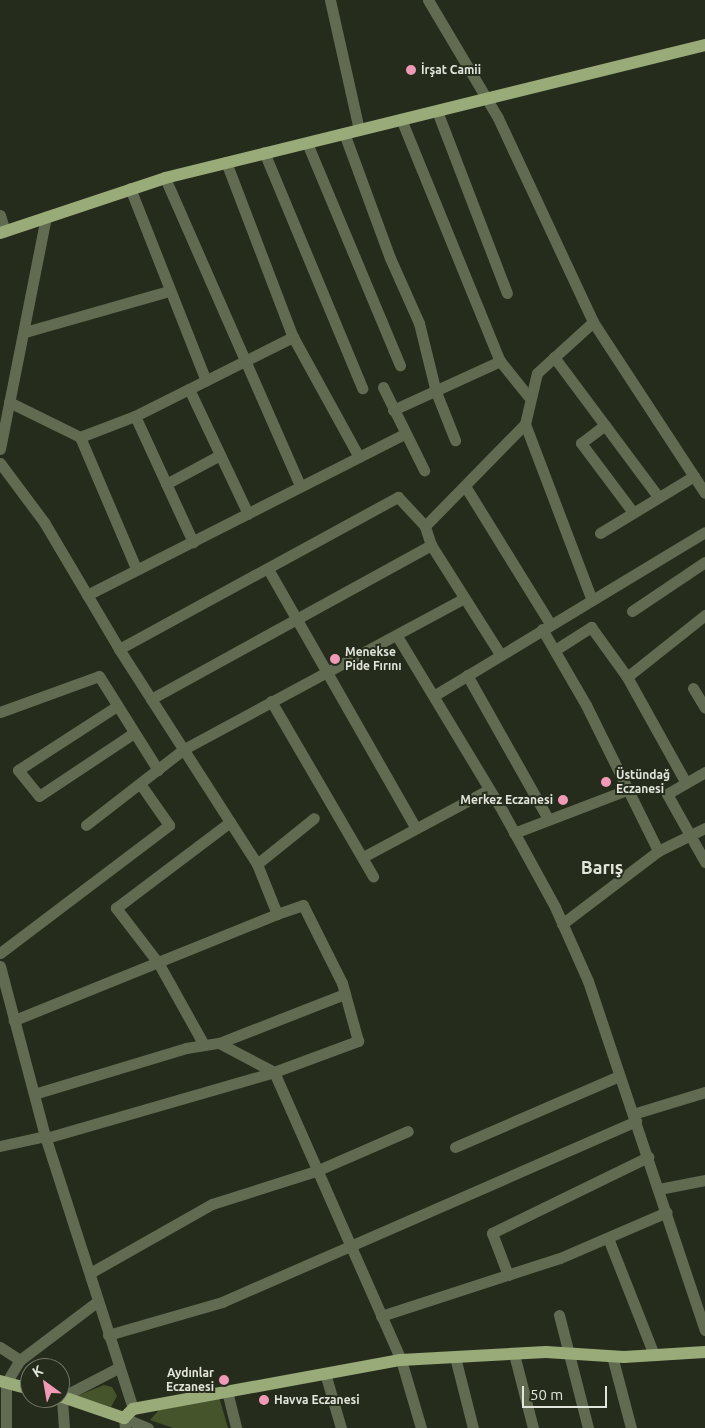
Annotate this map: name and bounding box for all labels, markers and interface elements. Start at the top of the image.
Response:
place label: İrşat Camii [421,63,481,77]
marker: İrşat Camii [405,64,417,76]
place label: Menekse Pide Fırını [345,645,402,673]
marker: Menekse Pide Fırını [329,653,341,665]
place label: Üstündağ Eczanesi [616,768,670,796]
marker: Üstündağ Eczanesi [600,776,612,788]
place label: Merkez Eczanesi [460,793,553,807]
marker: Merkez Eczanesi [557,794,569,806]
district label: Barış [581,856,623,878]
north arrow [20,1358,70,1408]
text: K [29,1362,46,1380]
place label: Aydınlar Eczanesi [166,1366,214,1394]
marker: Aydınlar Eczanesi [218,1374,230,1386]
scale bar [525,1376,610,1408]
text: 50 m [530,1386,563,1403]
place label: Havva Eczanesi [274,1393,360,1407]
marker: Havva Eczanesi [258,1394,270,1406]

